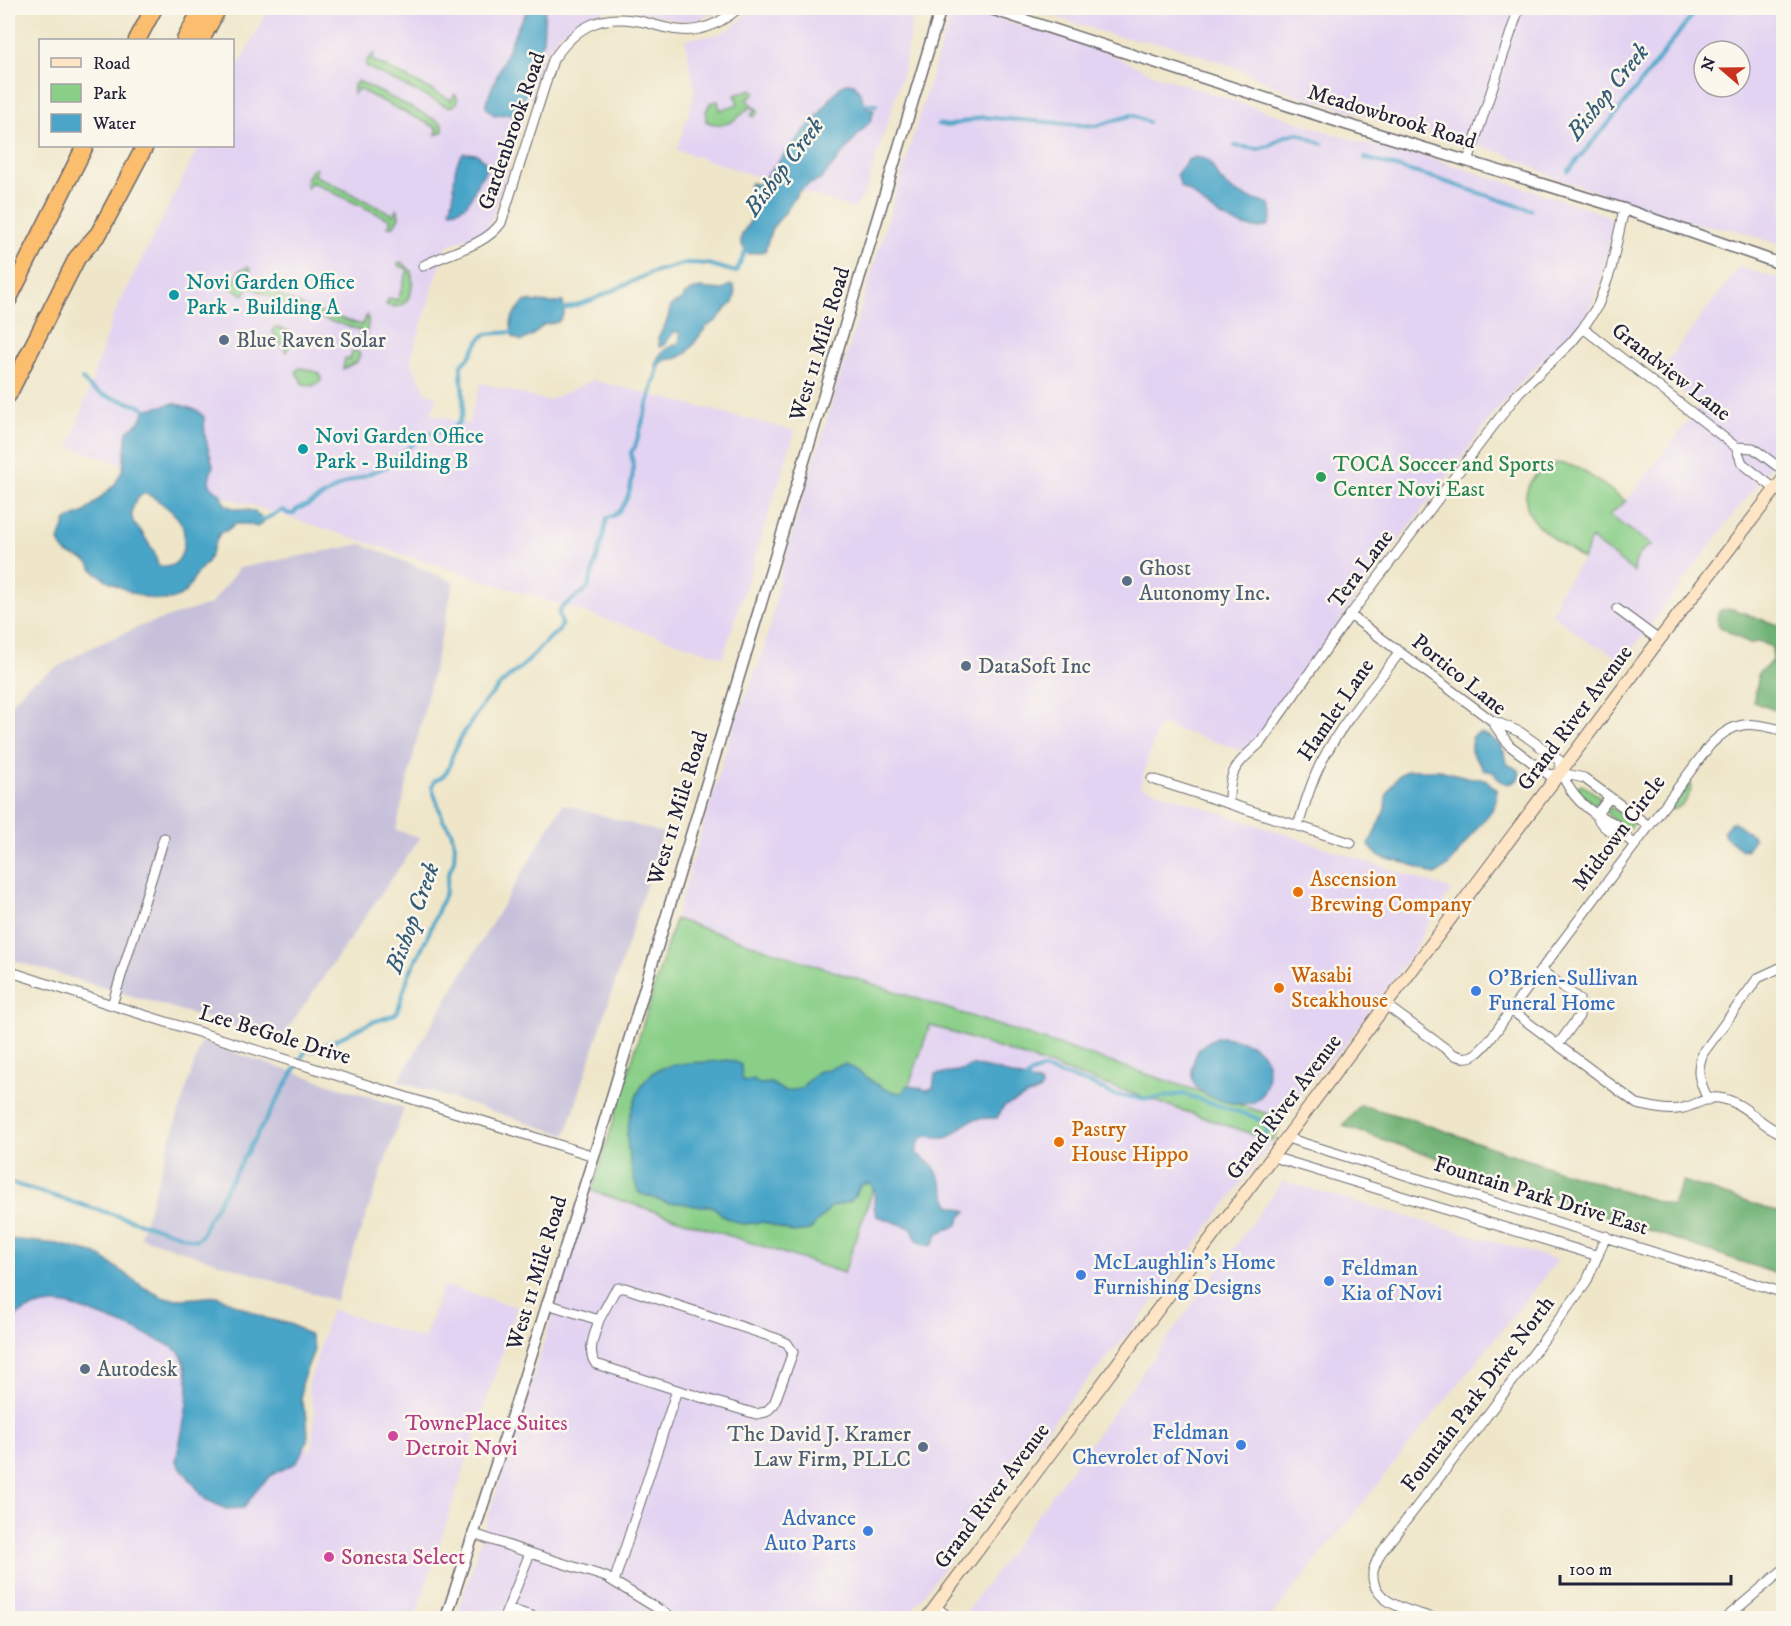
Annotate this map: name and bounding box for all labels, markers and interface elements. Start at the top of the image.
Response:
water label: Bishop Creek [1559,38,1656,147]
legend [39,39,234,147]
north arrow [1692,39,1752,99]
street label: Gardenbrook Road [472,48,552,214]
text: Road [93,53,130,75]
text: N [1697,55,1720,74]
street label: Meadowbrook Road [1304,79,1480,155]
text: Park [93,83,127,105]
water label: Bishop Creek [737,112,831,223]
text: Water [92,113,136,135]
street label: West 11 Mile Road [783,264,856,425]
place label: Novi Garden Office Park - Building A [186,269,355,321]
marker: Novi Garden Office Park - Building A [167,288,181,302]
street label: Grandview Lane [1606,317,1736,427]
place label: Blue Raven Solar [236,327,387,354]
marker: Blue Raven Solar [217,333,231,347]
place label: Novi Garden Office Park - Building B [315,423,484,475]
marker: Novi Garden Office Park - Building B [296,442,310,456]
place label: TOCA Soccer and Sports Center Novi East [1333,451,1554,503]
marker: TOCA Soccer and Sports Center Novi East [1314,470,1328,484]
street label: Tera Lane [1323,524,1399,614]
place label: Ghost Autonomy Inc. [1139,555,1270,607]
marker: Ghost Autonomy Inc. [1120,574,1134,588]
street label: Portico Lane [1406,628,1512,722]
street label: Grand River Avenue [1511,640,1639,796]
place label: DataSoft Inc [978,653,1091,680]
street label: Hamlet Lane [1292,654,1380,766]
marker: DataSoft Inc [959,659,973,673]
street label: West 11 Mile Road [641,728,714,889]
street label: Midtown Circle [1567,770,1671,896]
water label: Bishop Creek [379,859,447,978]
place label: Ascension Brewing Company [1310,866,1472,918]
marker: Ascension Brewing Company [1291,885,1305,899]
place label: Wasabi Steakhouse [1290,962,1388,1014]
place label: O'Brien-Sullivan Funeral Home [1488,965,1638,1017]
marker: Wasabi Steakhouse [1272,981,1286,995]
marker: O'Brien-Sullivan Funeral Home [1469,984,1483,998]
street label: Lee BeGole Drive [196,999,354,1071]
street label: Grand River Avenue [1220,1029,1348,1185]
place label: Pastry House Hippo [1071,1116,1189,1168]
marker: Pastry House Hippo [1052,1135,1066,1149]
street label: Fountain Park Drive East [1431,1151,1651,1241]
street label: West 11 Mile Road [500,1193,573,1354]
place label: McLaughlin's Home Furnishing Designs [1093,1249,1276,1301]
place label: Feldman Kia of Novi [1341,1255,1442,1307]
marker: McLaughlin's Home Furnishing Designs [1074,1268,1088,1282]
marker: Feldman Kia of Novi [1322,1274,1336,1288]
street label: Fountain Park Drive North [1396,1290,1561,1497]
place label: Autodesk [97,1356,178,1383]
marker: Autodesk [78,1362,92,1376]
place label: TownePlace Suites Detroit Novi [405,1410,568,1462]
street label: Grand River Avenue [928,1418,1056,1574]
place label: Feldman Chevrolet of Novi [1072,1419,1230,1471]
place label: The David J. Kramer Law Firm, PLLC [727,1421,912,1473]
marker: TownePlace Suites Detroit Novi [386,1429,400,1443]
marker: Feldman Chevrolet of Novi [1234,1438,1248,1452]
marker: The David J. Kramer Law Firm, PLLC [916,1440,930,1454]
place label: Advance Auto Parts [764,1505,856,1557]
marker: Advance Auto Parts [861,1524,875,1538]
place label: Sonesta Select [341,1544,465,1571]
scale bar [1560,1548,1731,1586]
marker: Sonesta Select [322,1550,336,1564]
text: 100 m [1569,1559,1612,1581]

